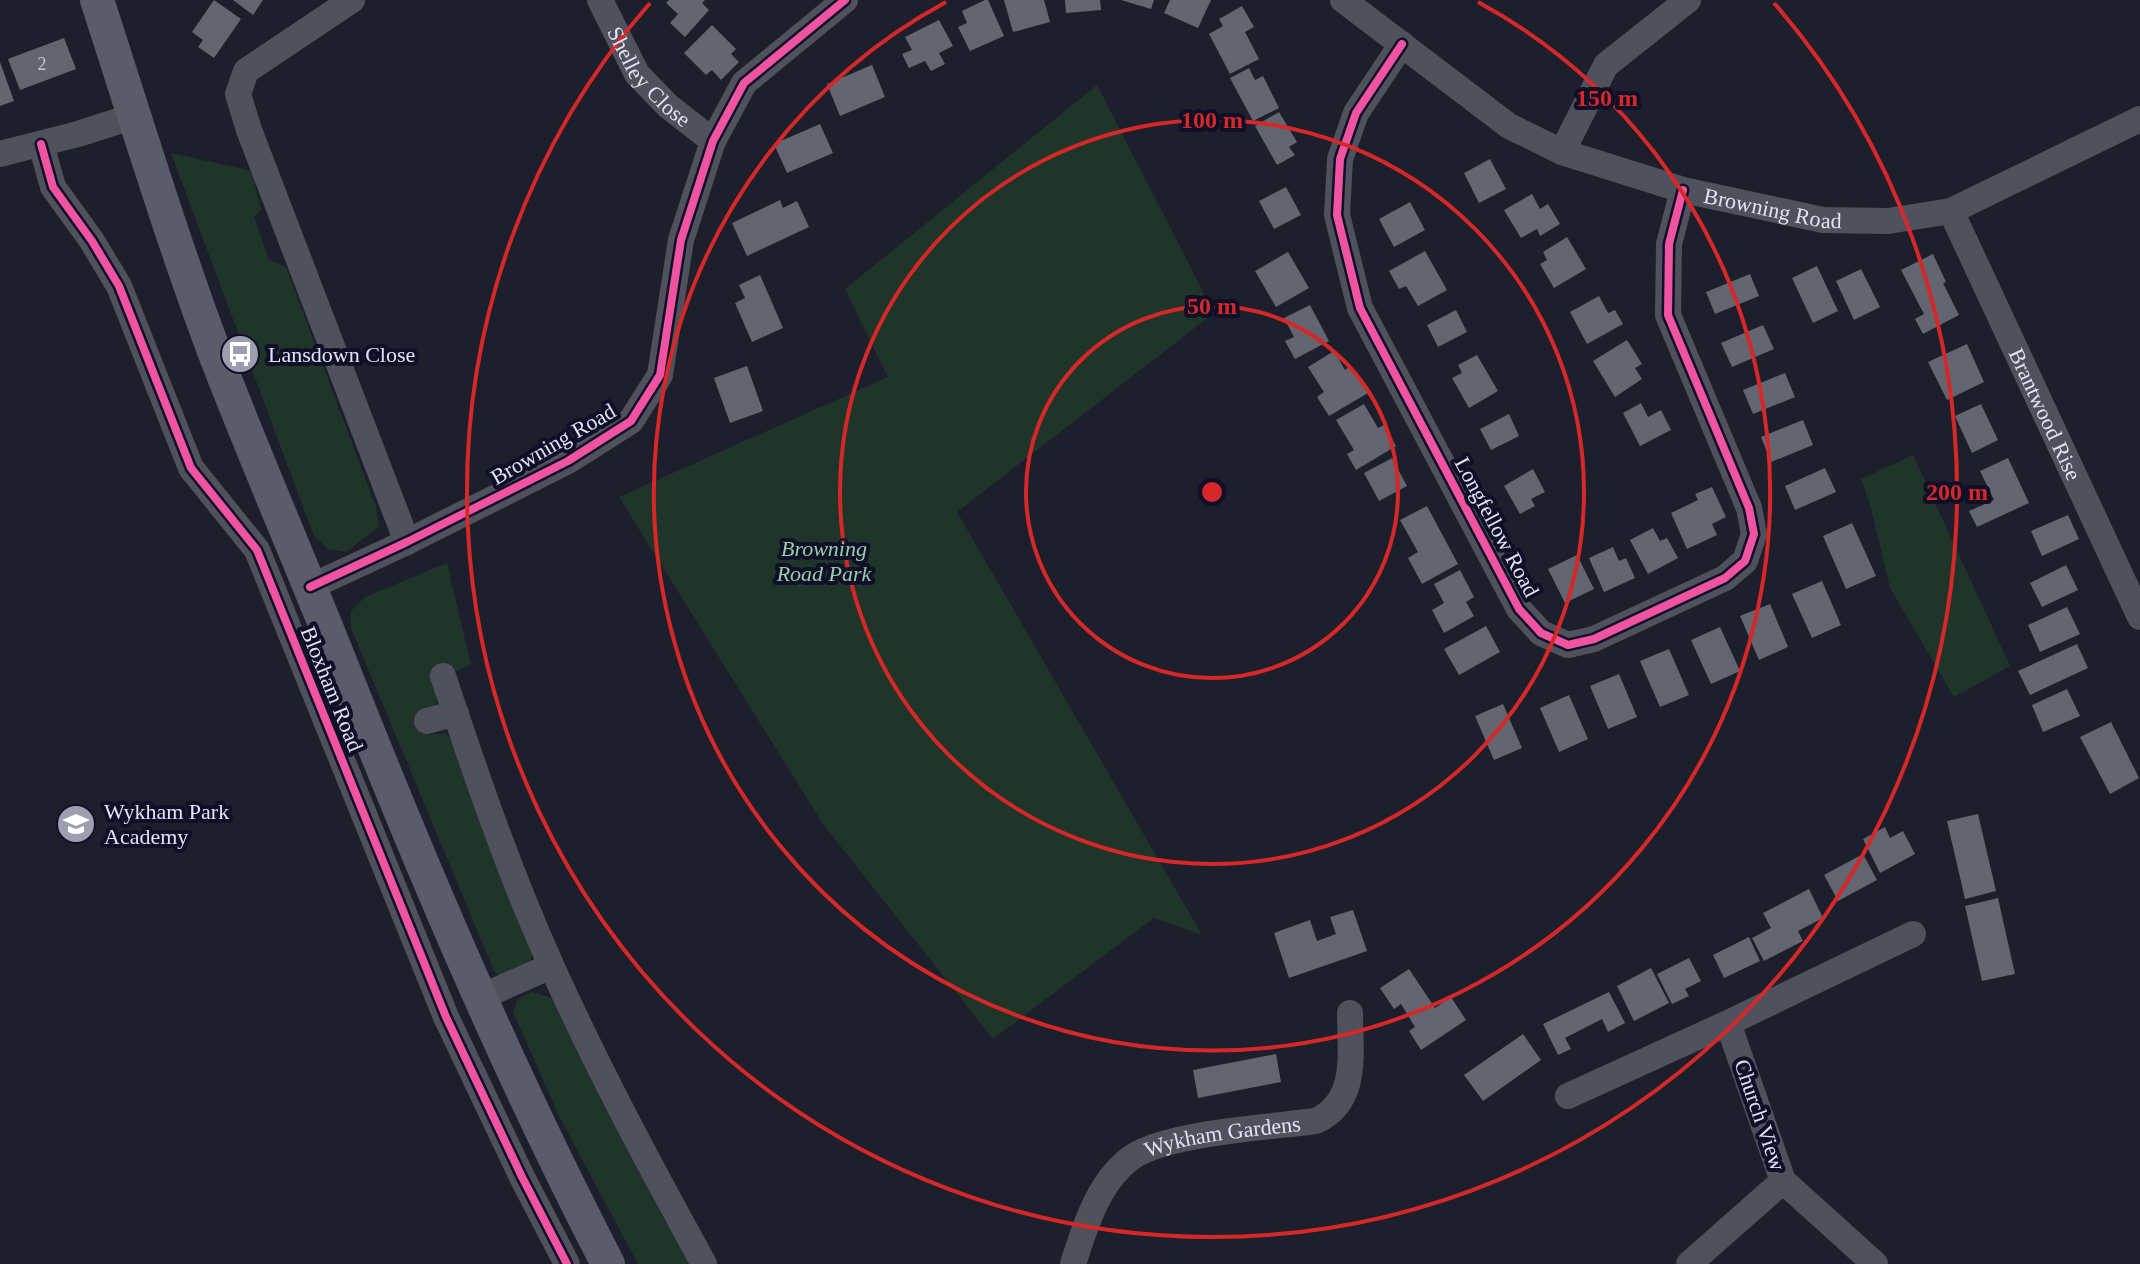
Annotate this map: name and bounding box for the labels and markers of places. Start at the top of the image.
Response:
bus stop icon: Lansdown Close [219,333,261,375]
place label: Lansdown Close [268,342,415,367]
centre of rings [1198,478,1226,506]
place label: Wykham Park Academy [104,799,229,849]
school or university icon: Wykham Park Academy [55,803,97,845]

